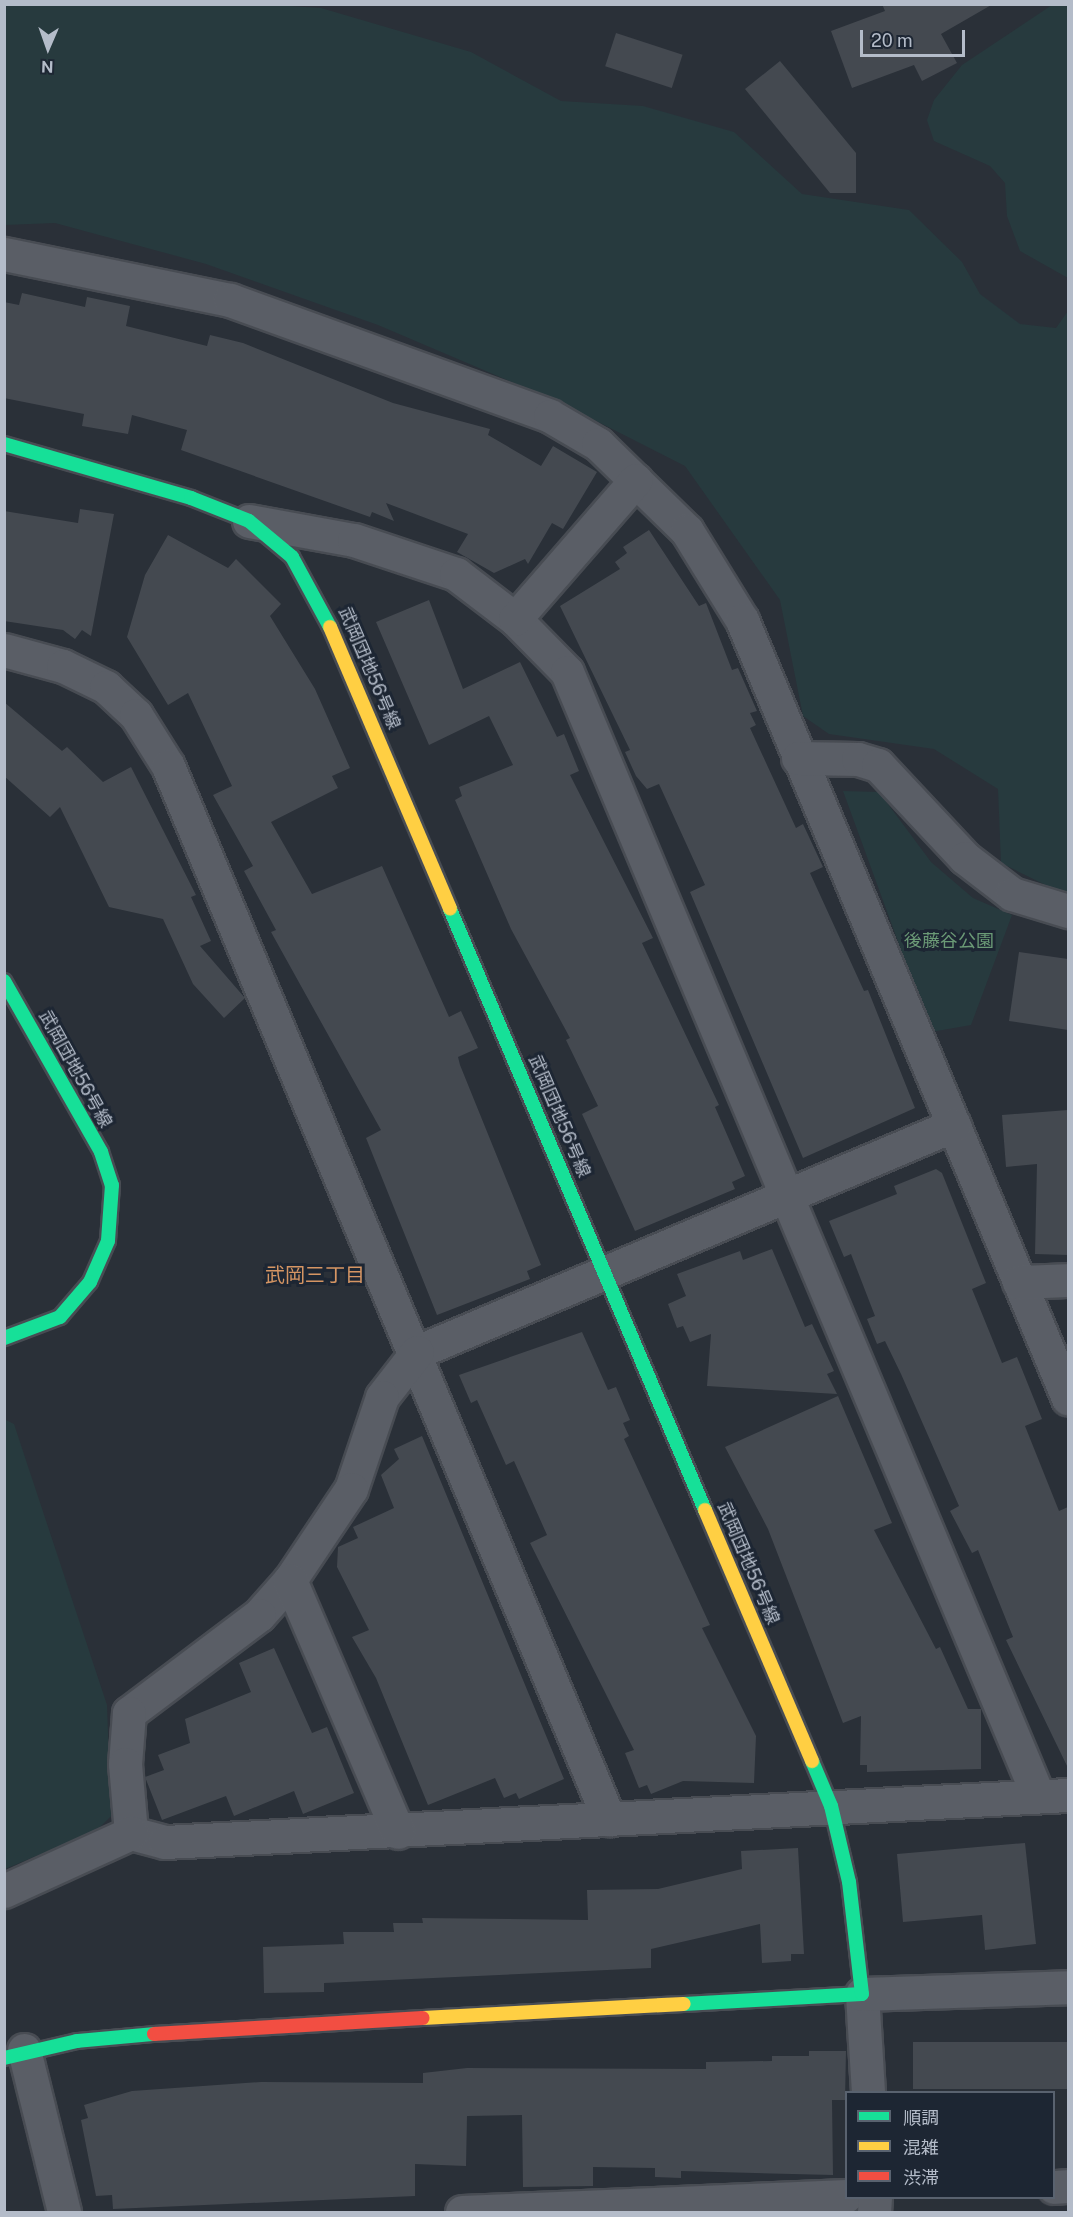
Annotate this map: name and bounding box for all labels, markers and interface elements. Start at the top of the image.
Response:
north arrow [18,18,78,78]
scale bar [863,18,968,56]
text: 20 m [871,30,913,51]
text: N [41,57,54,76]
street label: 武岡団地56号線 [334,604,404,732]
park label: 後藤谷公園 [904,930,994,952]
street label: 武岡団地56号線 [34,1007,116,1131]
street label: 武岡団地56号線 [524,1052,594,1180]
district label: 武岡三丁目 [265,1263,365,1287]
street label: 武岡団地56号線 [713,1499,783,1627]
legend [845,2091,1055,2199]
text: 順調 [903,2107,939,2128]
text: 混雑 [903,2137,939,2158]
text: 渋滞 [903,2167,939,2188]

